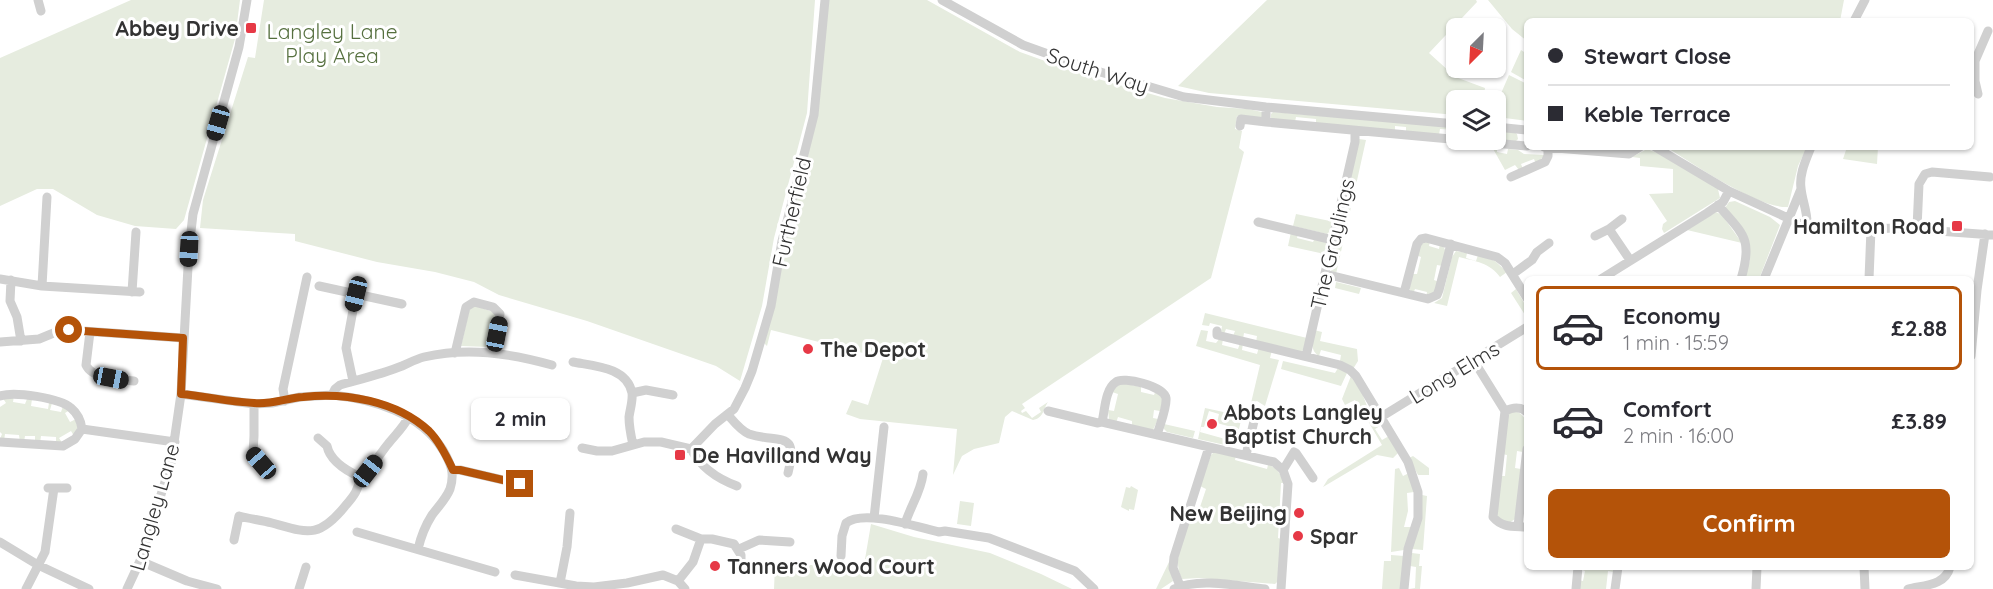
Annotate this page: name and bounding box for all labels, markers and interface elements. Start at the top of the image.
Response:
place label: Abbey Drive [116,15,239,41]
park label: Langley Lane Play Area [266,18,398,68]
north arrow [1446,18,1506,78]
map controls [1446,18,1506,150]
marker: Abbey Drive [244,21,258,35]
street label: South Way [1044,41,1152,99]
text: Stewart Close [1584,42,1731,70]
button: layers [1446,90,1506,150]
text: Keble Terrace [1584,100,1731,128]
car [204,103,232,143]
street label: Furtherfield [766,155,816,269]
street label: The Graylings [1304,176,1360,312]
place label: Hamilton Road [1793,213,1945,239]
marker: Hamilton Road [1950,219,1964,233]
car [179,231,199,267]
car [343,274,369,314]
icon: car [1551,301,1605,355]
text: Economy [1623,302,1721,330]
text: £2.88 [1891,314,1947,342]
car [485,315,509,353]
route start [55,316,82,343]
text: 1 min · 15:59 [1623,330,1729,355]
street label: Long Elms [1404,335,1504,409]
place label: The Depot [820,336,926,362]
marker: The Depot [801,342,815,356]
car [92,366,130,390]
icon: car [1551,394,1605,448]
text: Comfort [1623,395,1712,423]
callout: 2 min [470,397,570,439]
place label: Abbots Langley Baptist Church [1224,399,1383,449]
text: 2 min [494,406,547,431]
text: £3.89 [1891,407,1947,435]
marker: Abbots Langley Baptist Church [1205,417,1219,431]
text: 2 min · 16:00 [1623,423,1734,448]
street label: Langley Lane [123,440,185,574]
place label: De Havilland Way [692,442,872,468]
car [242,444,280,482]
marker: De Havilland Way [673,448,687,462]
car [350,451,386,491]
route end [506,470,533,497]
button: Confirm [1548,489,1950,558]
place label: New Beijing [1169,500,1287,526]
marker: New Beijing [1292,506,1306,520]
place label: Spar [1310,523,1358,549]
marker: Spar [1291,529,1305,543]
place label: Tanners Wood Court [727,553,935,579]
marker: Tanners Wood Court [708,559,722,573]

